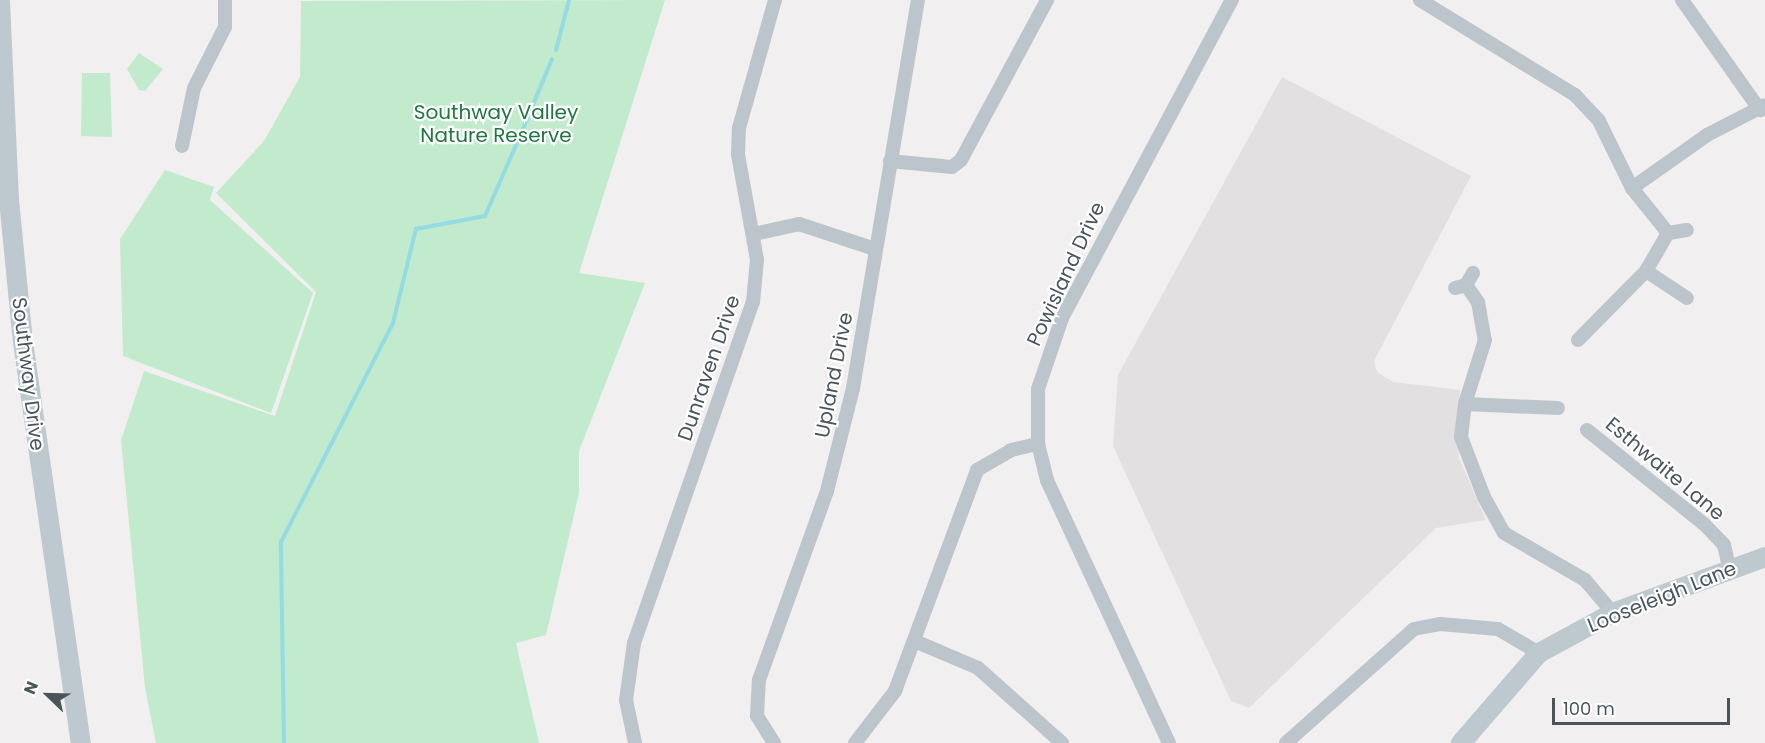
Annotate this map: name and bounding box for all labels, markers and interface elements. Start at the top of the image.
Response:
park label: Southway Valley Nature Reserve [414,100,578,147]
street label: Powisland Drive [1022,198,1110,350]
street label: Dunraven Drive [673,292,745,444]
street label: Southway Drive [7,296,49,452]
street label: Upland Drive [810,310,858,440]
street label: Esthwaite Lane [1601,412,1729,526]
street label: Looseleigh Lane [1584,556,1740,638]
north arrow [18,665,78,725]
text: N [18,678,44,698]
scale bar [1555,686,1734,724]
text: 100 m [1563,696,1615,721]

